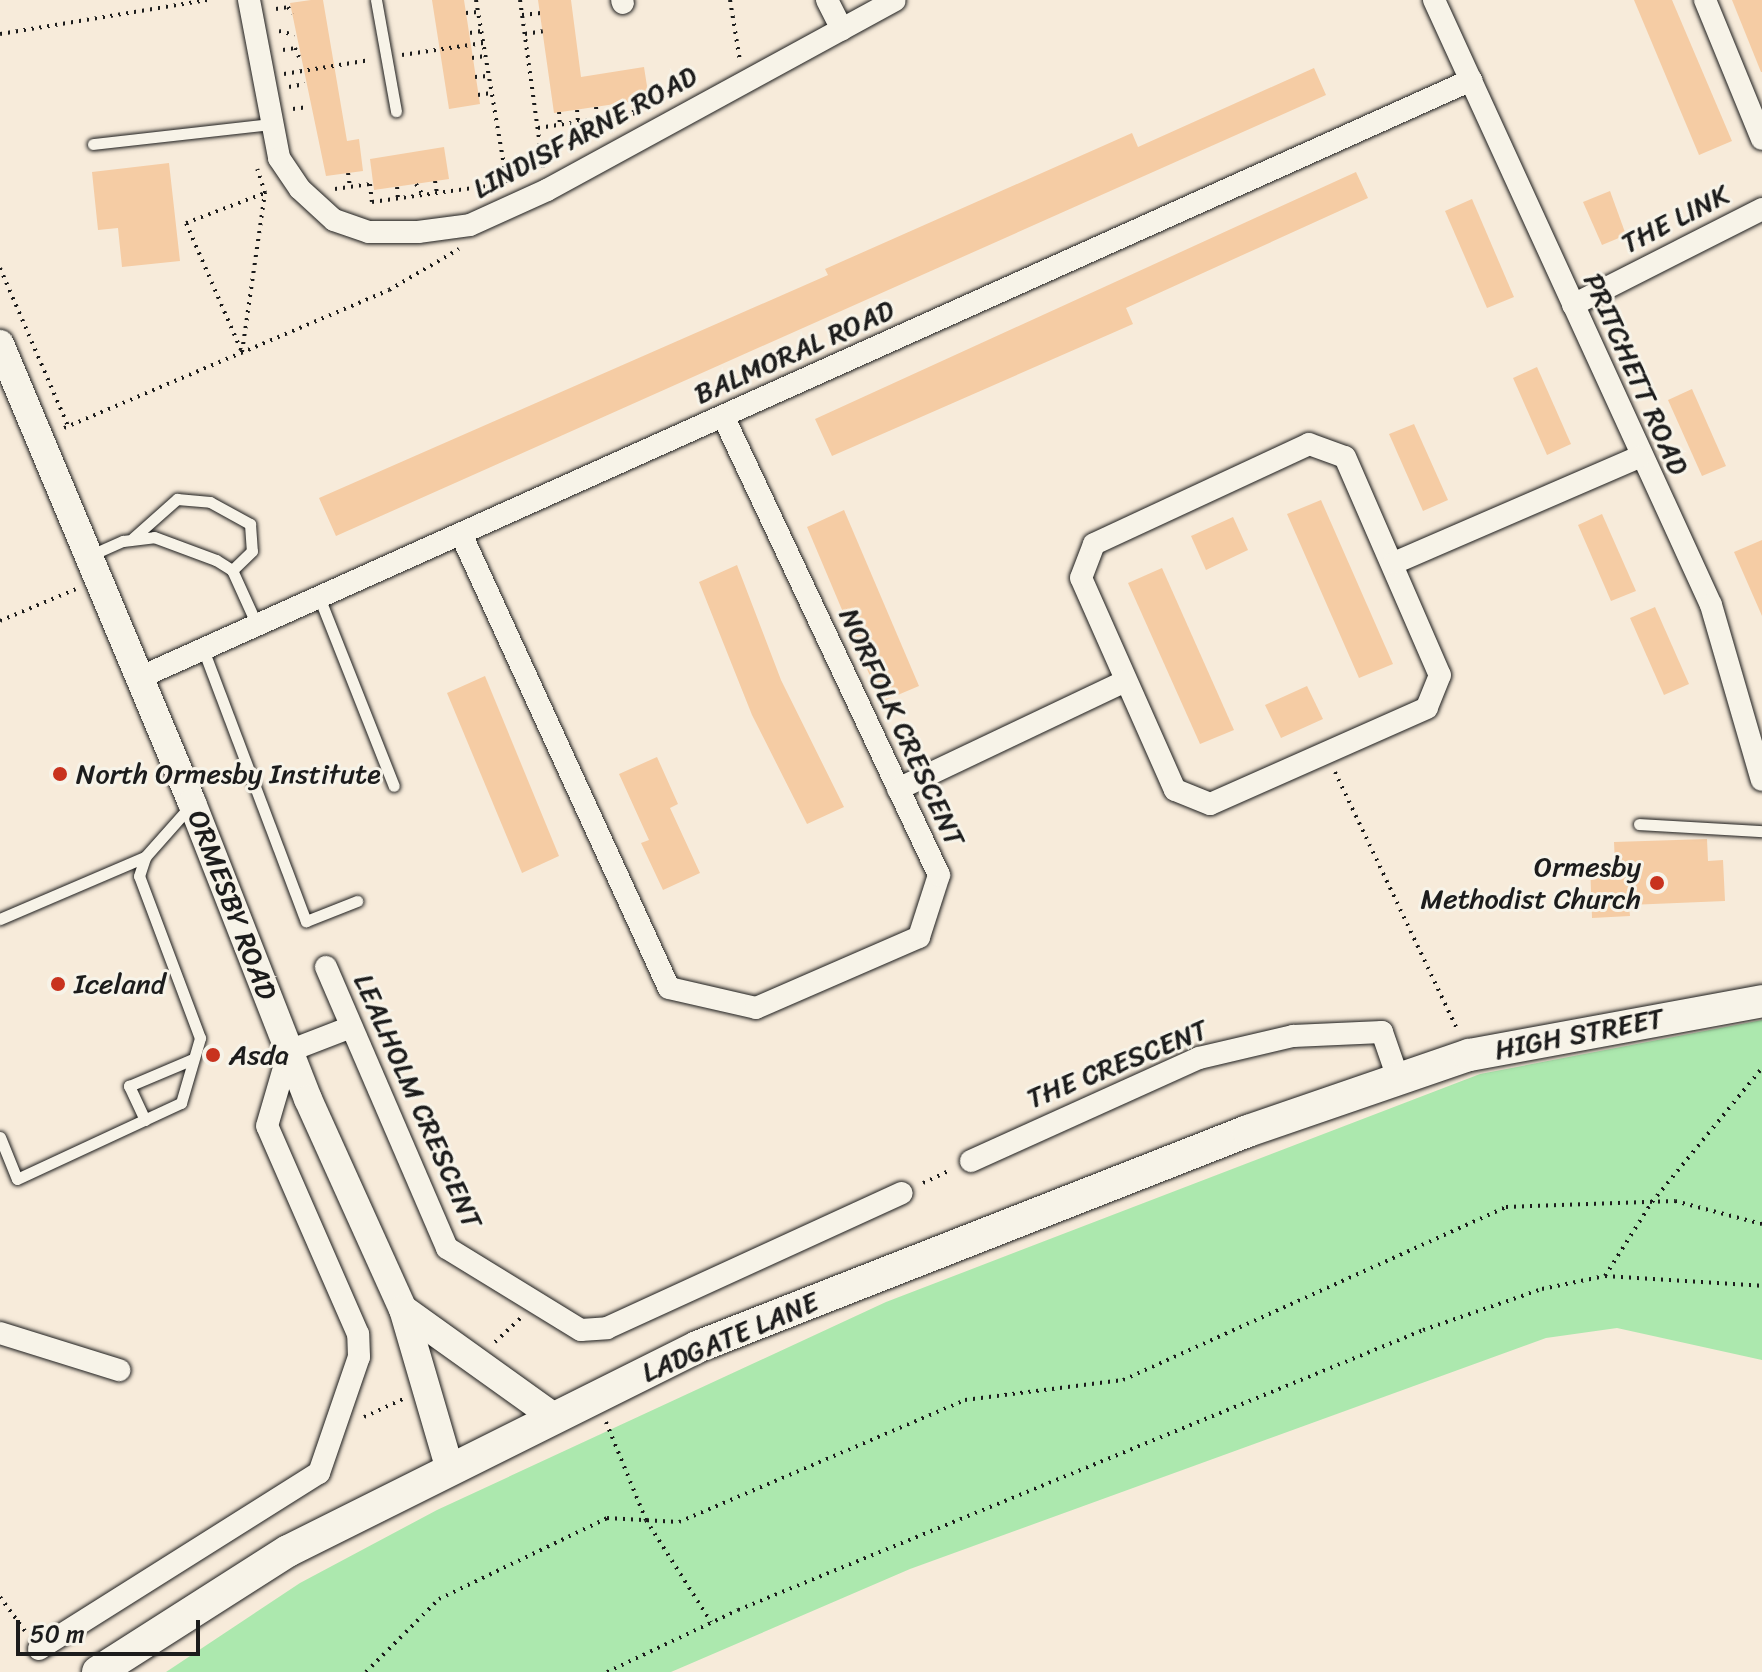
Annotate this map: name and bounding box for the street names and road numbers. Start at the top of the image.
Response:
street label: LINDISFARNE ROAD [467,59,703,205]
street label: THE LINK [1614,177,1736,261]
street label: PRITCHETT ROAD [1576,268,1696,480]
street label: BALMORAL ROAD [689,293,899,411]
street label: NORFOLK CRESCENT [833,604,971,850]
street label: ORMESBY ROAD [180,806,284,1004]
street label: LEALHOLM CRESCENT [347,969,489,1233]
street label: HIGH STREET [1492,1001,1666,1067]
street label: THE CRESCENT [1023,1013,1211,1115]
street label: LADGATE LANE [637,1285,823,1389]

